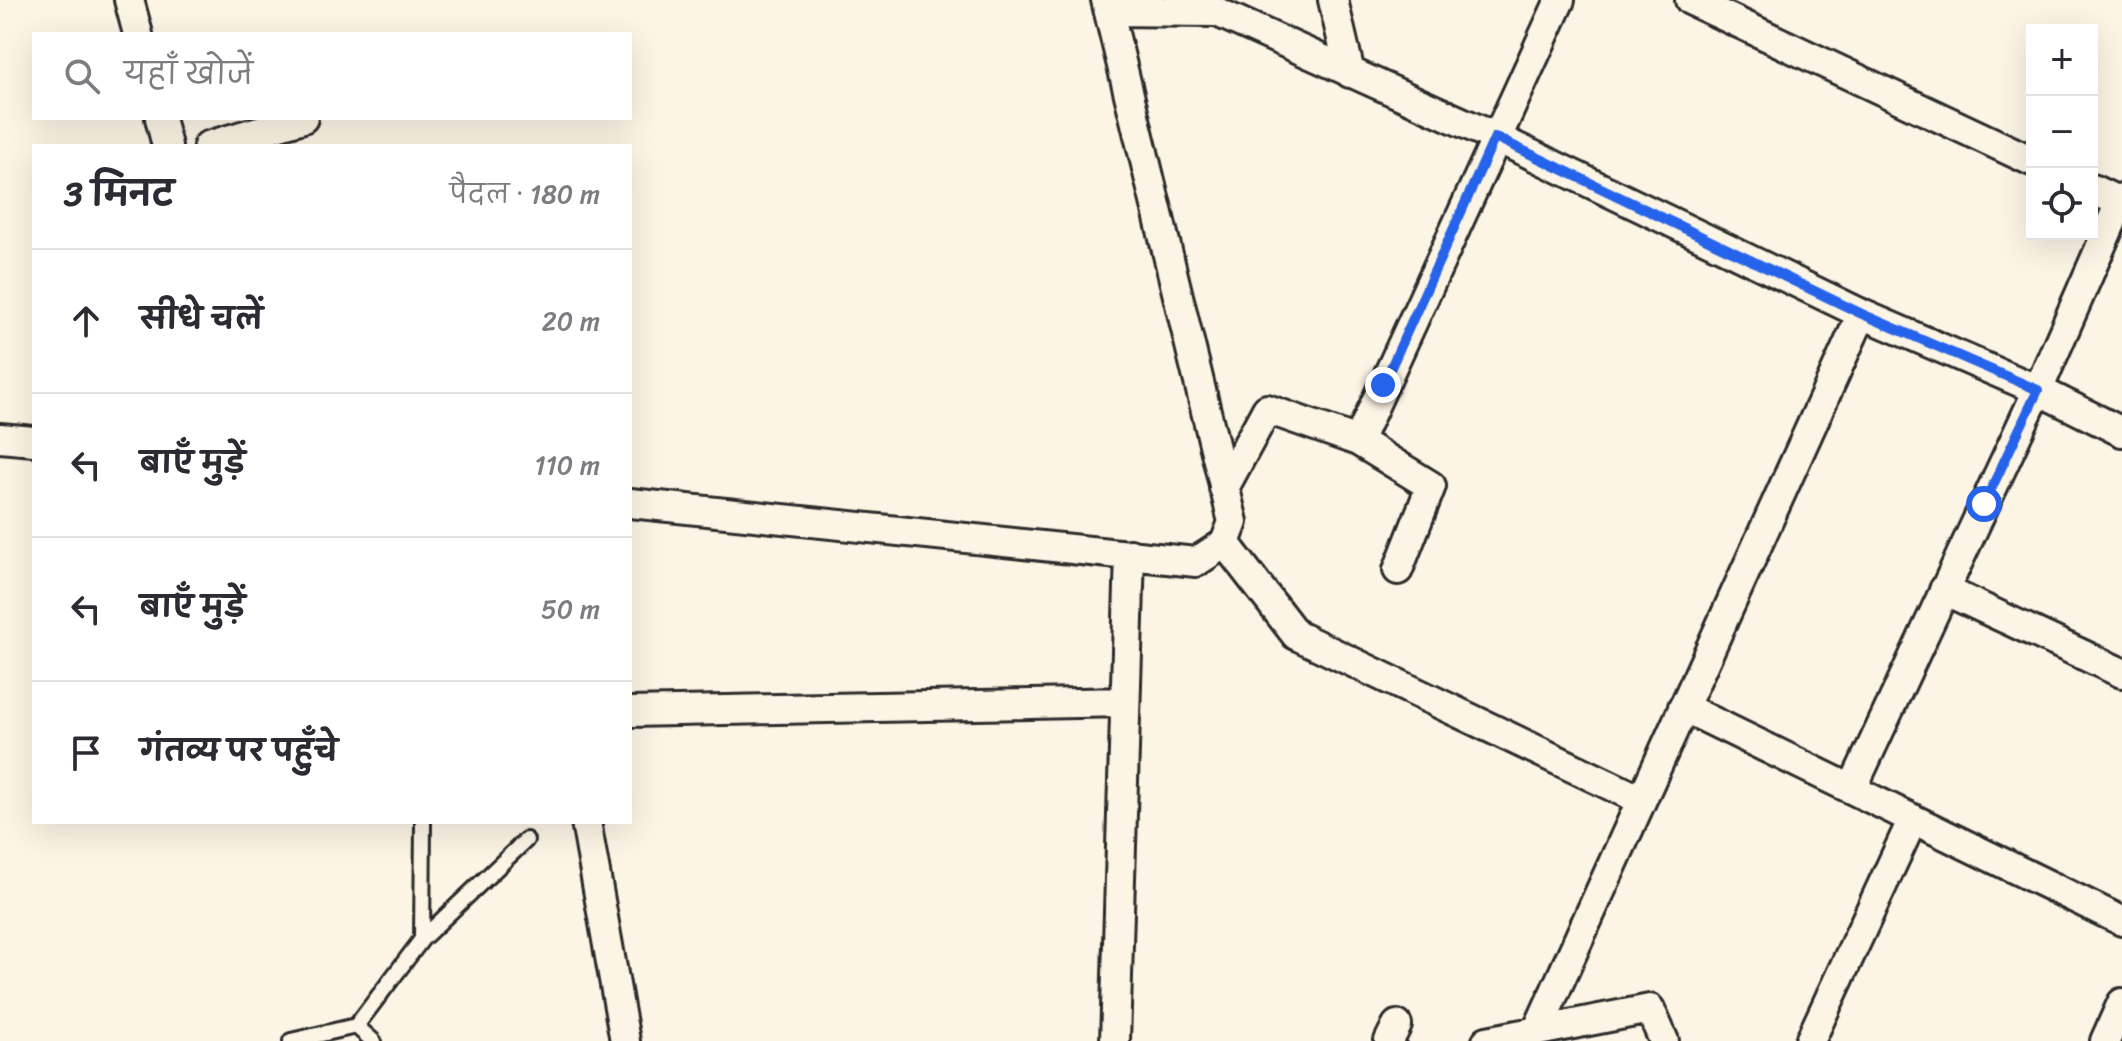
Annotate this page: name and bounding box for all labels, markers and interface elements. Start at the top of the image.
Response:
map controls [2026,24,2098,240]
button: + [2026,24,2098,96]
search box [32,32,632,120]
text: यहाँ खोजें [124,47,253,101]
icon: search [60,54,104,98]
button: − [2026,96,2098,168]
text: 3 मिनट [64,164,174,224]
button: locate [2026,168,2098,240]
text: पैदल · 180 m [449,171,600,217]
text: सीधे चलें [140,292,263,346]
text: 20 m [542,298,600,344]
icon: ahead [64,299,108,343]
route end [1365,367,1401,403]
text: बाएँ मुड़ें [140,436,245,490]
text: 110 m [535,442,600,488]
icon: left [64,443,108,487]
route start [1966,486,2002,522]
text: बाएँ मुड़ें [140,580,245,634]
text: 50 m [541,586,600,632]
icon: left [64,587,108,631]
text: गंतव्य पर पहुँचे [140,724,338,778]
icon: arrive [64,731,108,775]

